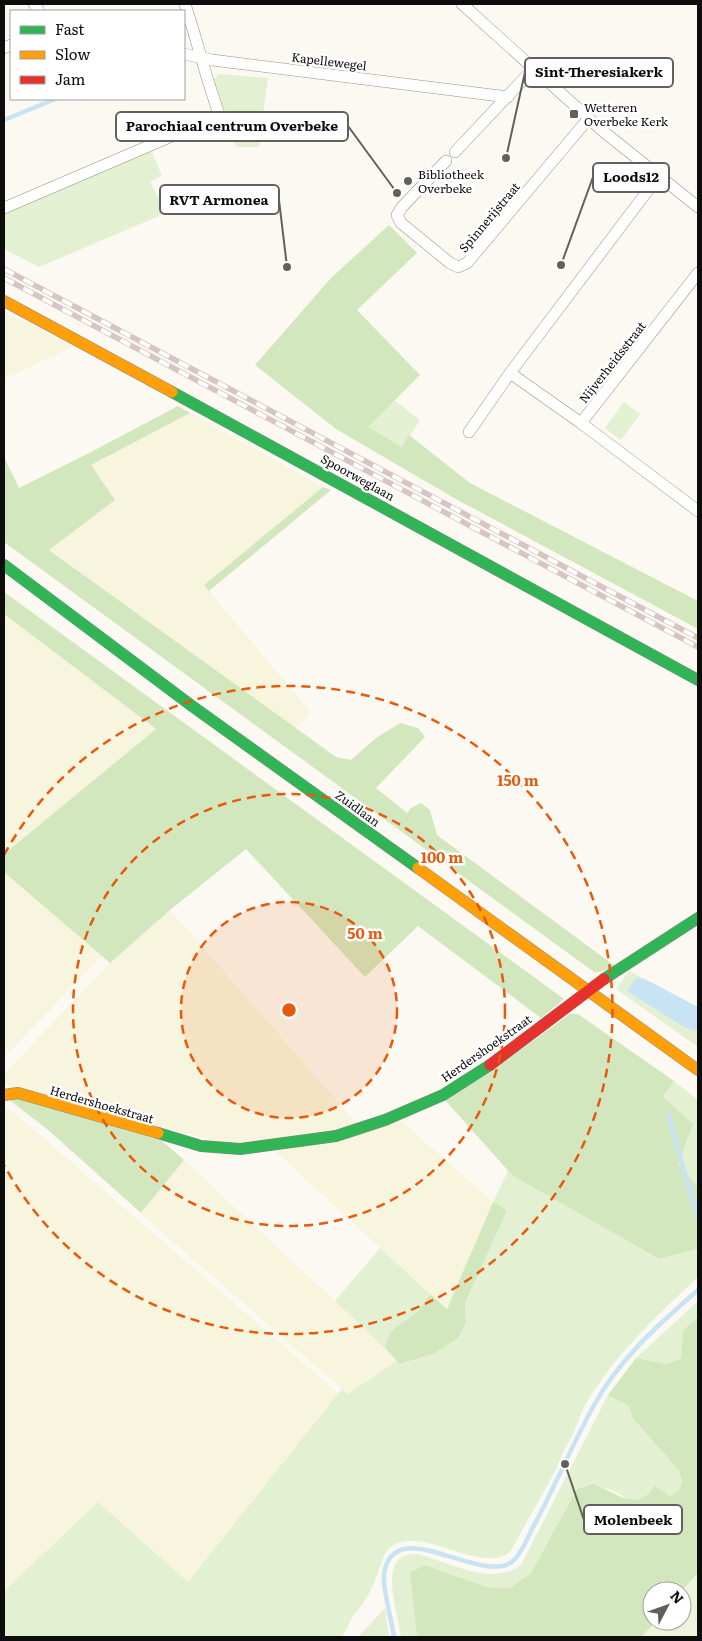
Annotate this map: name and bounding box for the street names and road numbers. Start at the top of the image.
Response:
street label: Kapellewegel [290,47,368,75]
street label: Spinnerijstraat [454,178,524,256]
street label: Nijverheidsstraat [574,317,650,407]
street label: Spoorweglaan [318,449,398,505]
street label: Zuidlaan [332,786,384,830]
street label: Herdershoekstraat [437,1010,535,1086]
street label: Herdershoekstraat [48,1081,156,1127]

